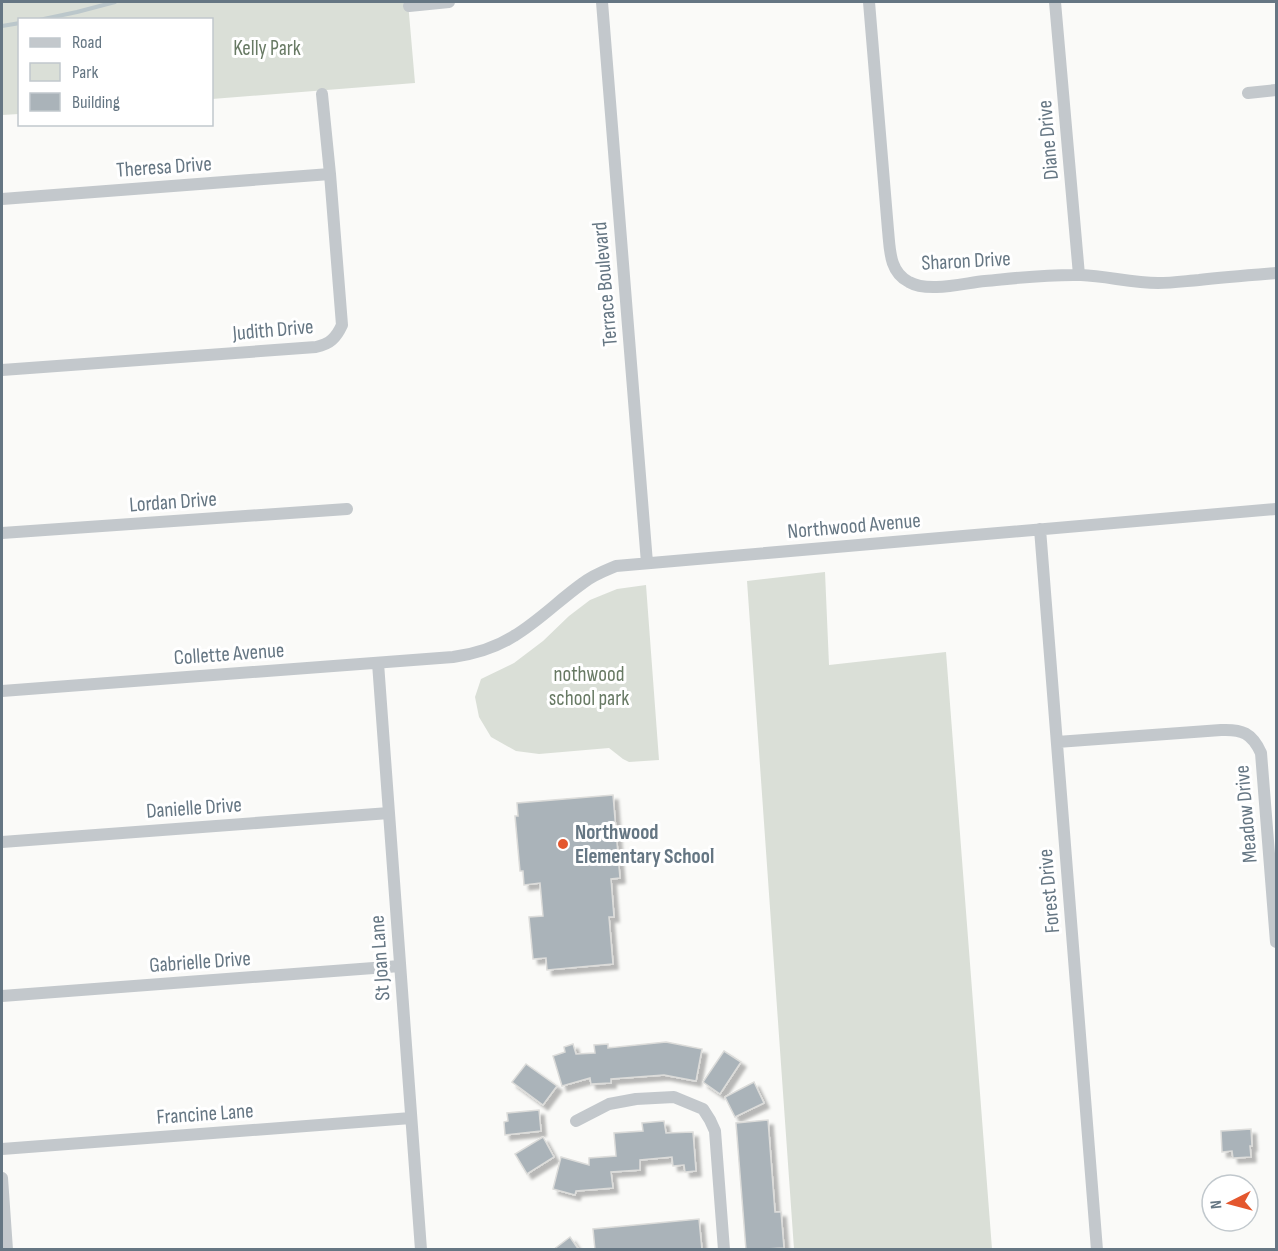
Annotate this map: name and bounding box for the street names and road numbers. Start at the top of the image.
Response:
street label: Diane Drive [1032,99,1064,181]
street label: Theresa Drive [116,151,212,183]
street label: Terrace Boulevard [587,221,623,347]
street label: Sharon Drive [921,246,1011,276]
street label: Judith Drive [230,314,315,346]
street label: Lordan Drive [128,486,218,518]
street label: Northwood Avenue [786,508,922,544]
street label: Collette Avenue [173,638,285,670]
street label: Meadow Drive [1229,764,1263,864]
street label: Danielle Drive [145,792,243,824]
street label: Forest Drive [1033,848,1065,934]
street label: St Joan Lane [365,915,395,1001]
street label: Gabrielle Drive [148,946,252,978]
street label: Francine Lane [156,1098,254,1130]

